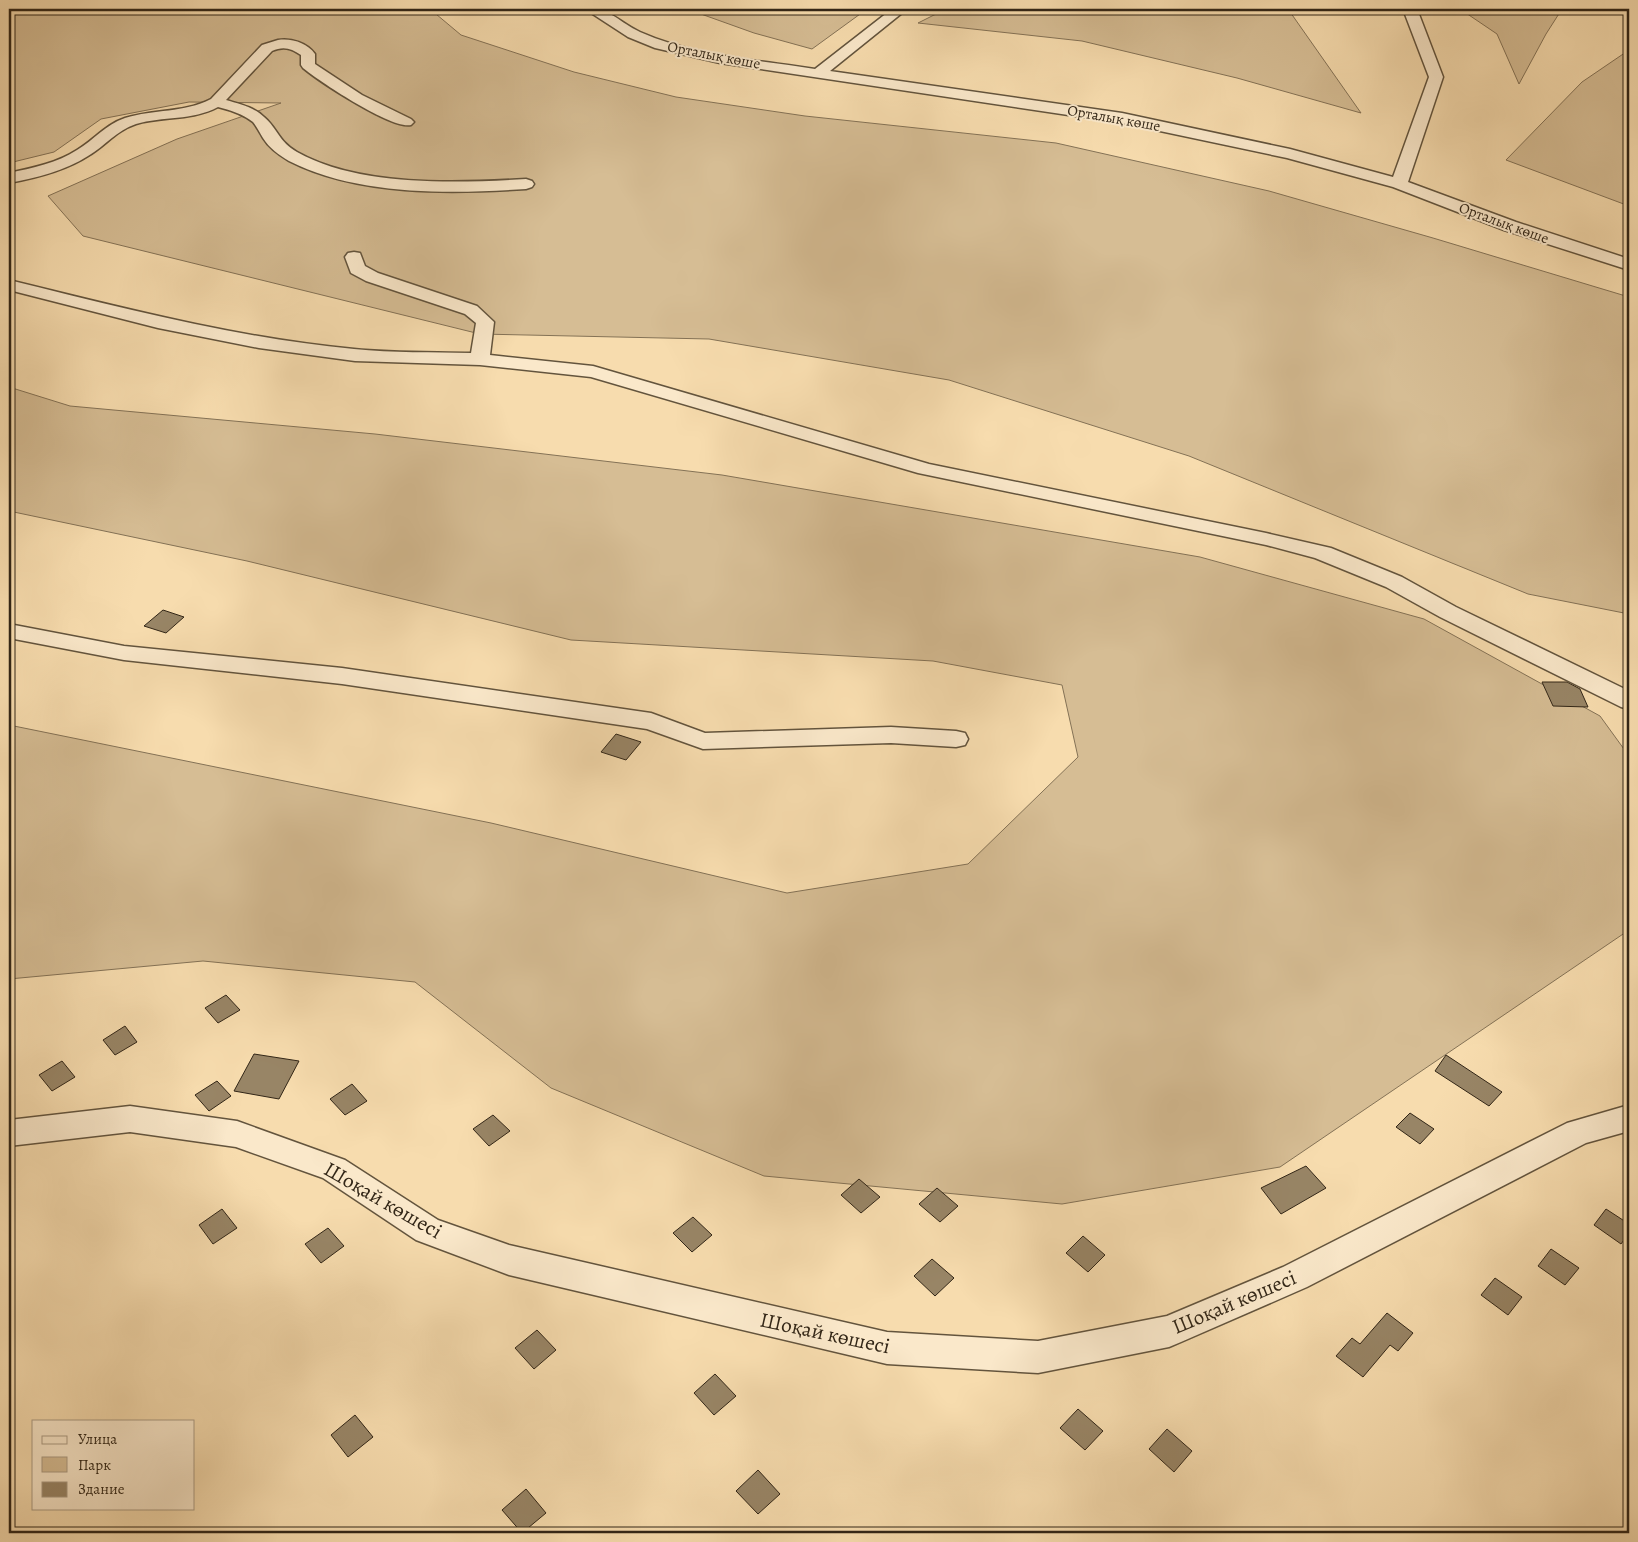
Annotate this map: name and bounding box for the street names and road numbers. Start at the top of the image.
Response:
street label: Орталық көше [666,36,762,74]
street label: Орталық көше [1066,100,1162,136]
street label: Орталық көше [1456,197,1552,249]
street label: Шоқай көшесі [319,1155,447,1245]
street label: Шоқай көшесі [1168,1263,1300,1341]
street label: Шоқай көшесі [757,1306,893,1360]

